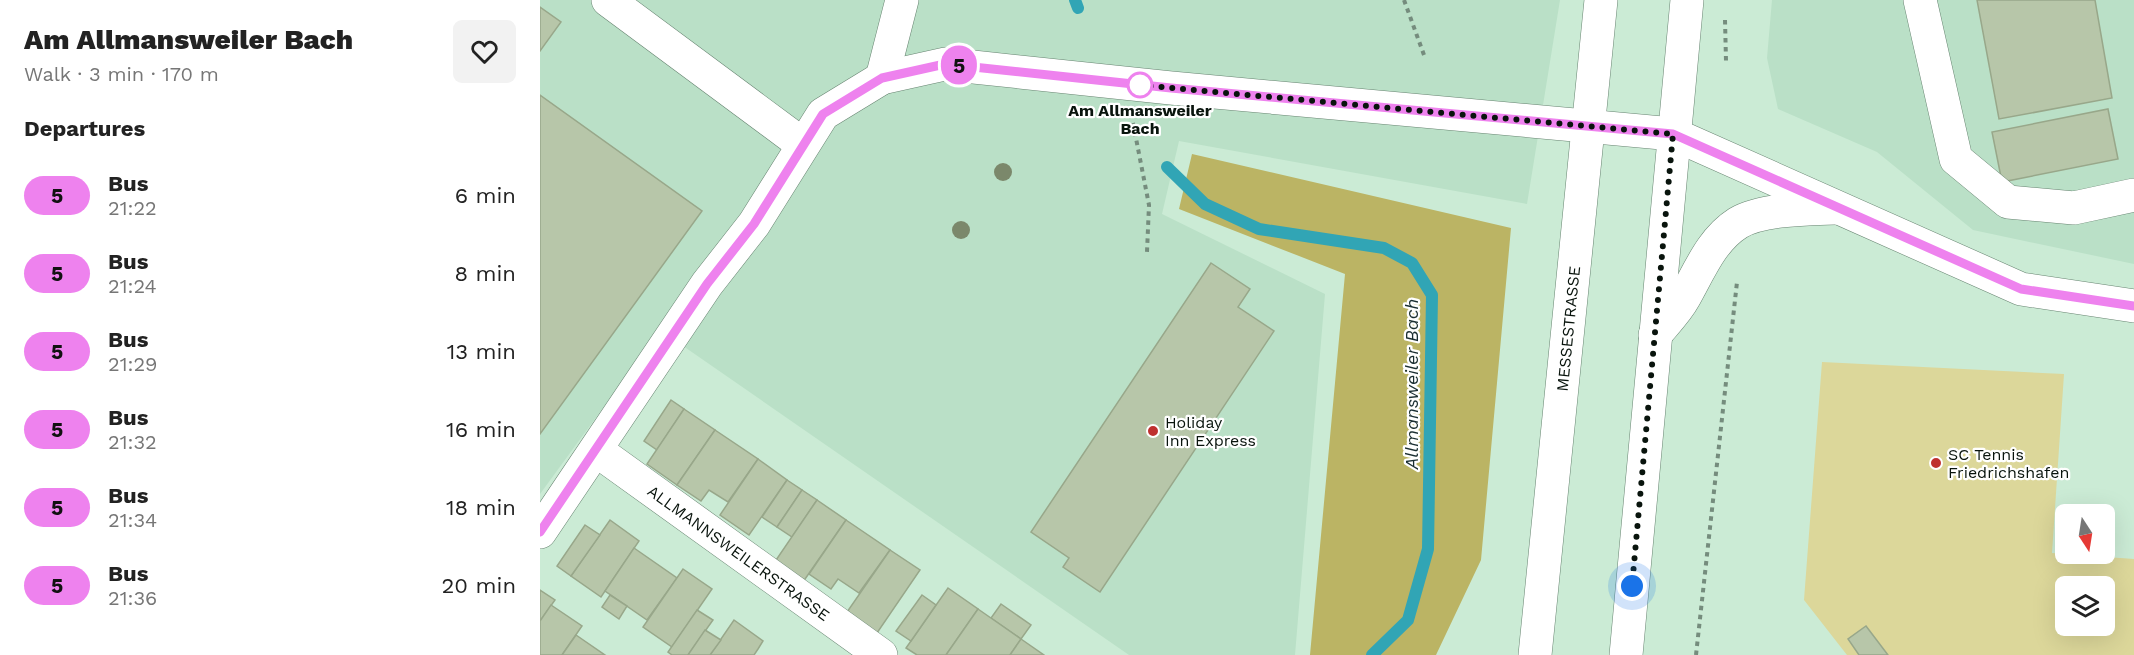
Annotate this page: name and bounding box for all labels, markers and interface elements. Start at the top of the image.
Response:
button: heart [453,20,516,83]
text: Am Allmansweiler Bach [24,23,353,56]
line badge: 5 [940,46,978,84]
text: 5 [953,53,965,78]
text: Walk · 3 min · 170 m [24,62,219,86]
marker: Am Allmansweiler Bach [1127,72,1153,98]
place label: Am Allmansweiler Bach [1068,101,1212,138]
text: Departures [24,116,145,141]
text: Bus [108,171,148,196]
text: 5 [51,183,63,208]
text: 6 min [455,183,516,208]
text: 21:22 [108,196,157,220]
text: Bus [108,249,148,274]
text: 5 [51,261,63,286]
text: 8 min [455,261,516,286]
street label: MESSESTRASSE [1552,265,1584,392]
text: 21:24 [108,274,157,298]
water label: Allmansweiler Bach [1401,299,1422,470]
text: Bus [108,327,148,352]
text: 5 [51,339,63,364]
text: 13 min [447,339,516,364]
text: 21:29 [108,352,157,376]
text: Bus [108,405,148,430]
place label: Holiday Inn Express [1165,413,1256,450]
text: 5 [51,417,63,442]
text: 16 min [446,417,516,442]
marker: Holiday Inn Express [1146,424,1160,438]
text: 21:32 [108,430,157,454]
place label: SC Tennis Friedrichshafen [1948,445,2069,482]
marker: SC Tennis Friedrichshafen [1929,456,1943,470]
street label: ALLMANNSWEILERSTRASSE [644,481,834,625]
text: Bus [108,483,148,508]
text: 5 [51,495,63,520]
text: 18 min [446,495,516,520]
north arrow [2055,504,2115,564]
map controls [2055,504,2115,636]
text: 21:34 [108,508,157,532]
text: Bus [108,561,148,586]
your location [1617,571,1647,601]
text: 5 [51,573,63,598]
text: 20 min [442,573,516,598]
button: layers [2055,576,2115,636]
text: 21:36 [108,586,157,610]

